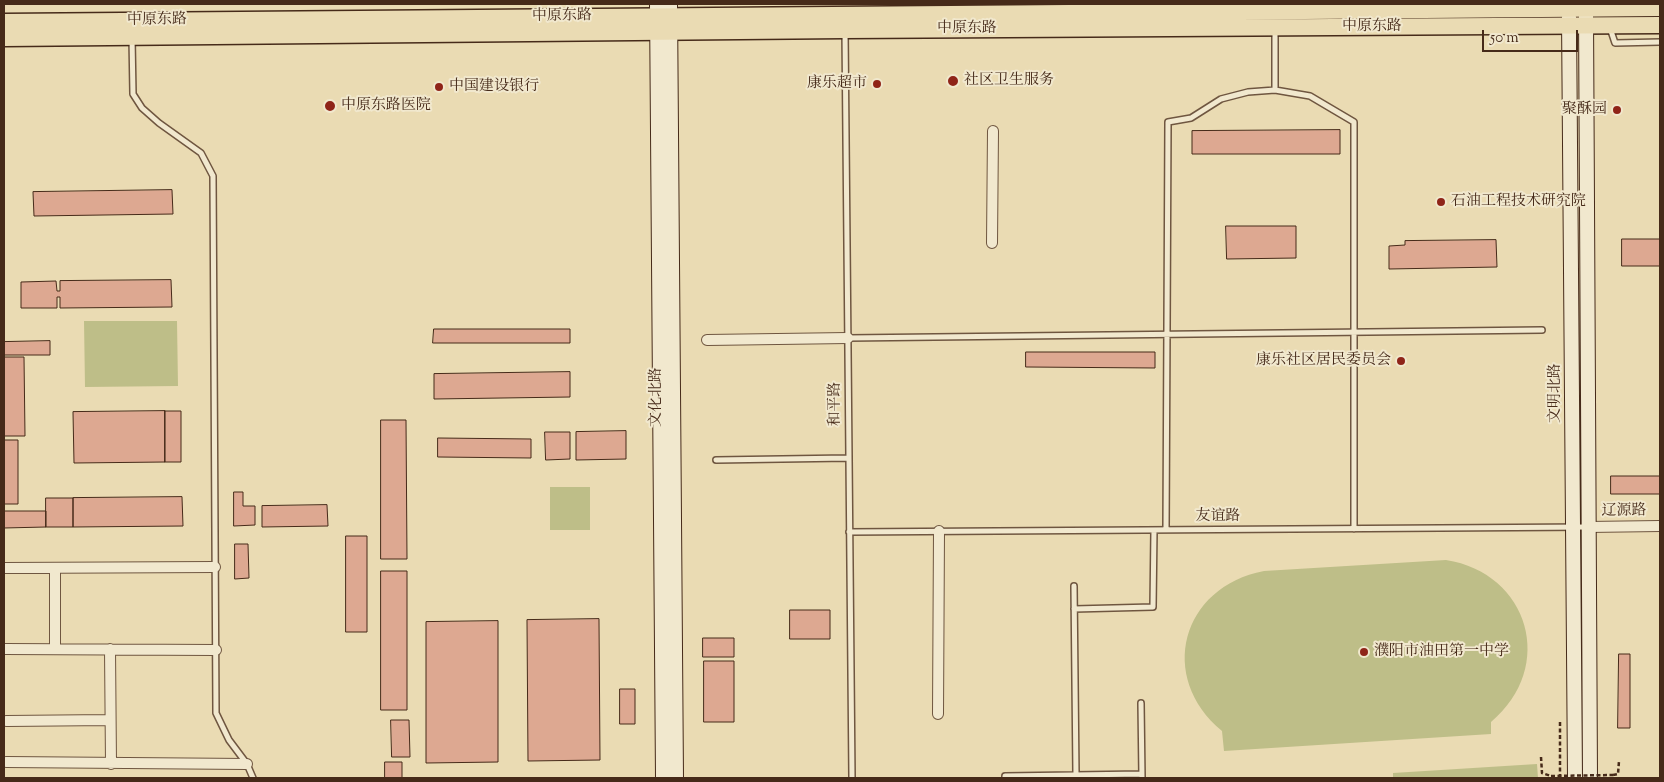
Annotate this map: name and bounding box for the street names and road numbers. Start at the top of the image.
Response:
street label: 中原东路 [532,7,592,27]
street label: 中原东路 [127,11,187,31]
street label: 中原东路 [1342,18,1402,36]
street label: 中原东路 [937,20,997,38]
street label: 文明北路 [1547,363,1565,423]
street label: 文化北路 [648,367,666,427]
street label: 和平路 [827,382,845,426]
street label: 辽源路 [1601,503,1647,521]
street label: 友谊路 [1196,508,1240,526]

